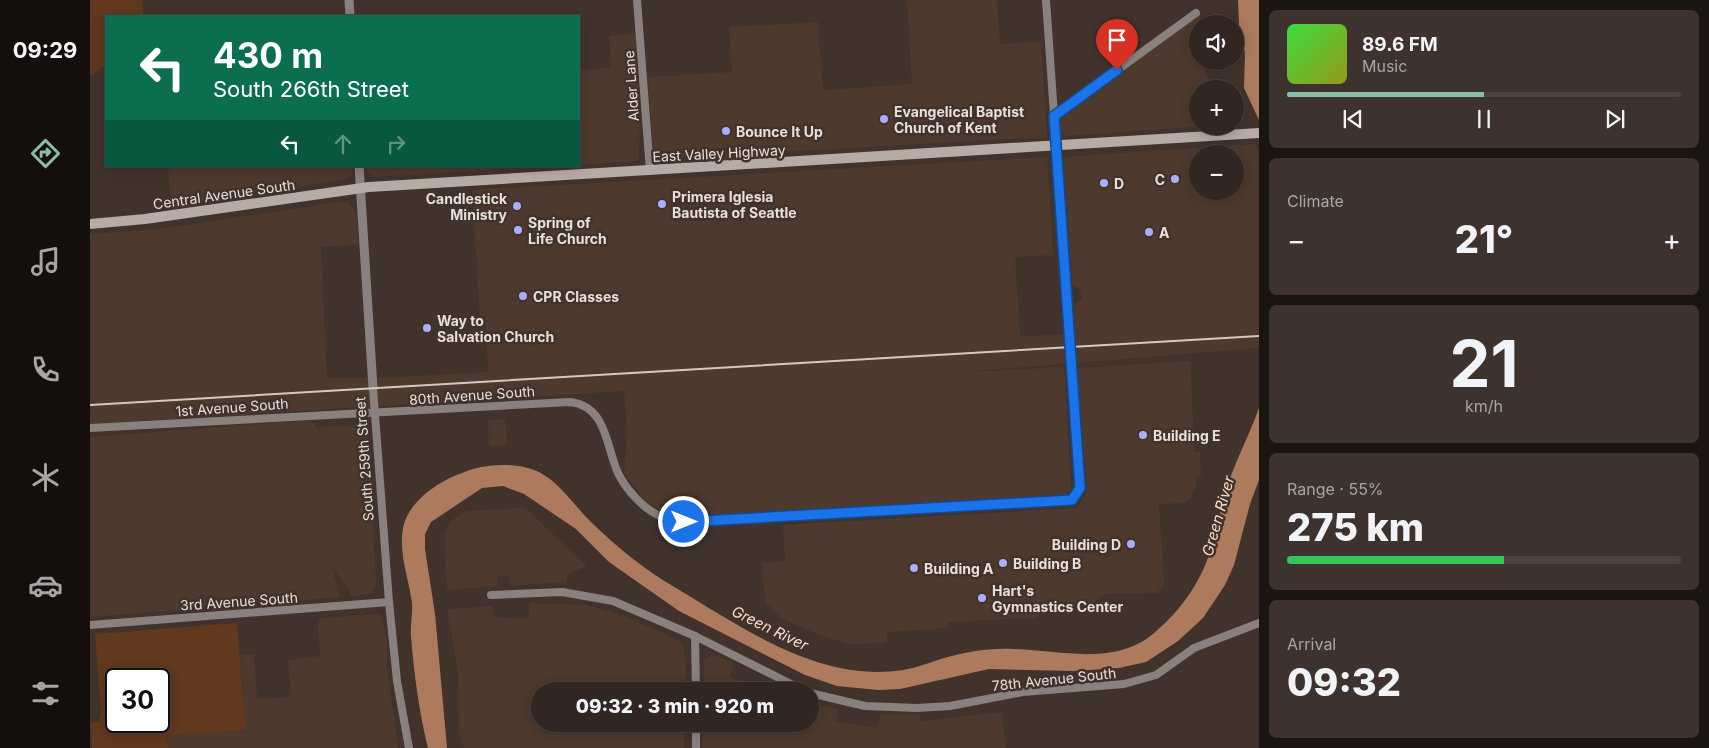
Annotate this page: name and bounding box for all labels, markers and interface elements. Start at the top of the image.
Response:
map controls [1189,15,1244,200]
button: sound [1189,15,1244,70]
pin [1096,19,1138,70]
icon: arrive [1103,26,1131,54]
text: 89.6 FM [1362,33,1438,56]
text: 430 m [213,34,323,76]
icon: left [130,35,195,100]
text: 09:29 [13,37,77,63]
street label: Alder Lane [620,50,642,122]
text: Music [1362,56,1407,76]
text: South 266th Street [213,76,409,102]
button: + [1189,80,1244,135]
place label: Evangelical Baptist Church of Kent [894,103,1024,136]
icon: previous [1339,105,1367,133]
icon: pause [1470,105,1498,133]
icon: next [1601,105,1629,133]
marker: Evangelical Baptist Church of Kent [878,113,890,125]
place label: Bounce It Up [736,123,823,140]
marker: Bounce It Up [720,125,732,137]
icon: left [276,130,304,158]
icon: ahead [329,130,357,158]
icon: right [382,130,410,158]
icon: directions [28,136,63,171]
street label: East Valley Highway [652,141,786,165]
button: − [1189,145,1244,200]
place label: C [1155,171,1165,188]
marker: C [1169,173,1181,185]
place label: D [1114,175,1124,192]
street label: Central Avenue South [152,176,296,212]
marker: D [1098,177,1110,189]
place label: Primera Iglesia Bautista of Seattle [672,188,797,221]
place label: Candlestick Ministry [426,190,508,223]
text: Climate [1287,191,1344,211]
marker: Primera Iglesia Bautista of Seattle [656,198,668,210]
marker: Candlestick Ministry [511,200,523,212]
place label: Spring of Life Church [528,214,607,247]
text: 21° [1455,216,1513,262]
text: − [1287,223,1306,257]
text: + [1662,223,1681,257]
marker: Spring of Life Church [512,224,524,236]
place label: A [1159,224,1170,241]
marker: A [1143,226,1155,238]
icon: music [28,244,63,279]
place label: CPR Classes [533,288,619,305]
marker: CPR Classes [517,290,529,302]
place label: Way to Salvation Church [437,312,554,345]
marker: Way to Salvation Church [421,322,433,334]
text: 21 [1450,324,1518,403]
icon: phone [28,352,63,387]
street label: 80th Avenue South [408,382,536,408]
street label: 1st Avenue South [175,395,289,419]
street label: South 259th Street [351,396,377,522]
text: km/h [1465,396,1503,416]
place label: Building E [1153,427,1221,444]
marker: Building E [1137,429,1149,441]
icon: climate [28,460,63,495]
water label: Green River [1197,473,1239,558]
text: Range · 55% [1287,479,1384,499]
position arrow [657,495,709,547]
text: 275 km [1287,504,1424,550]
place label: Building D [1052,536,1121,553]
marker: Building D [1125,538,1137,550]
place label: Building B [1013,555,1081,572]
marker: Building B [997,557,1009,569]
place label: Building A [924,560,994,577]
marker: Building A [908,562,920,574]
icon: car [28,568,63,603]
place label: Hart's Gymnastics Center [992,582,1123,615]
street label: 3rd Avenue South [180,588,298,614]
marker: Hart's Gymnastics Center [976,592,988,604]
water label: Green River [729,601,812,655]
text: Arrival [1287,634,1336,654]
text: 09:32 [1287,659,1401,705]
street label: 78th Avenue South [991,664,1117,694]
speed limit sign: 30 [105,668,170,733]
icon: filters [28,676,63,711]
text: 09:32 · 3 min · 920 m [576,695,774,718]

